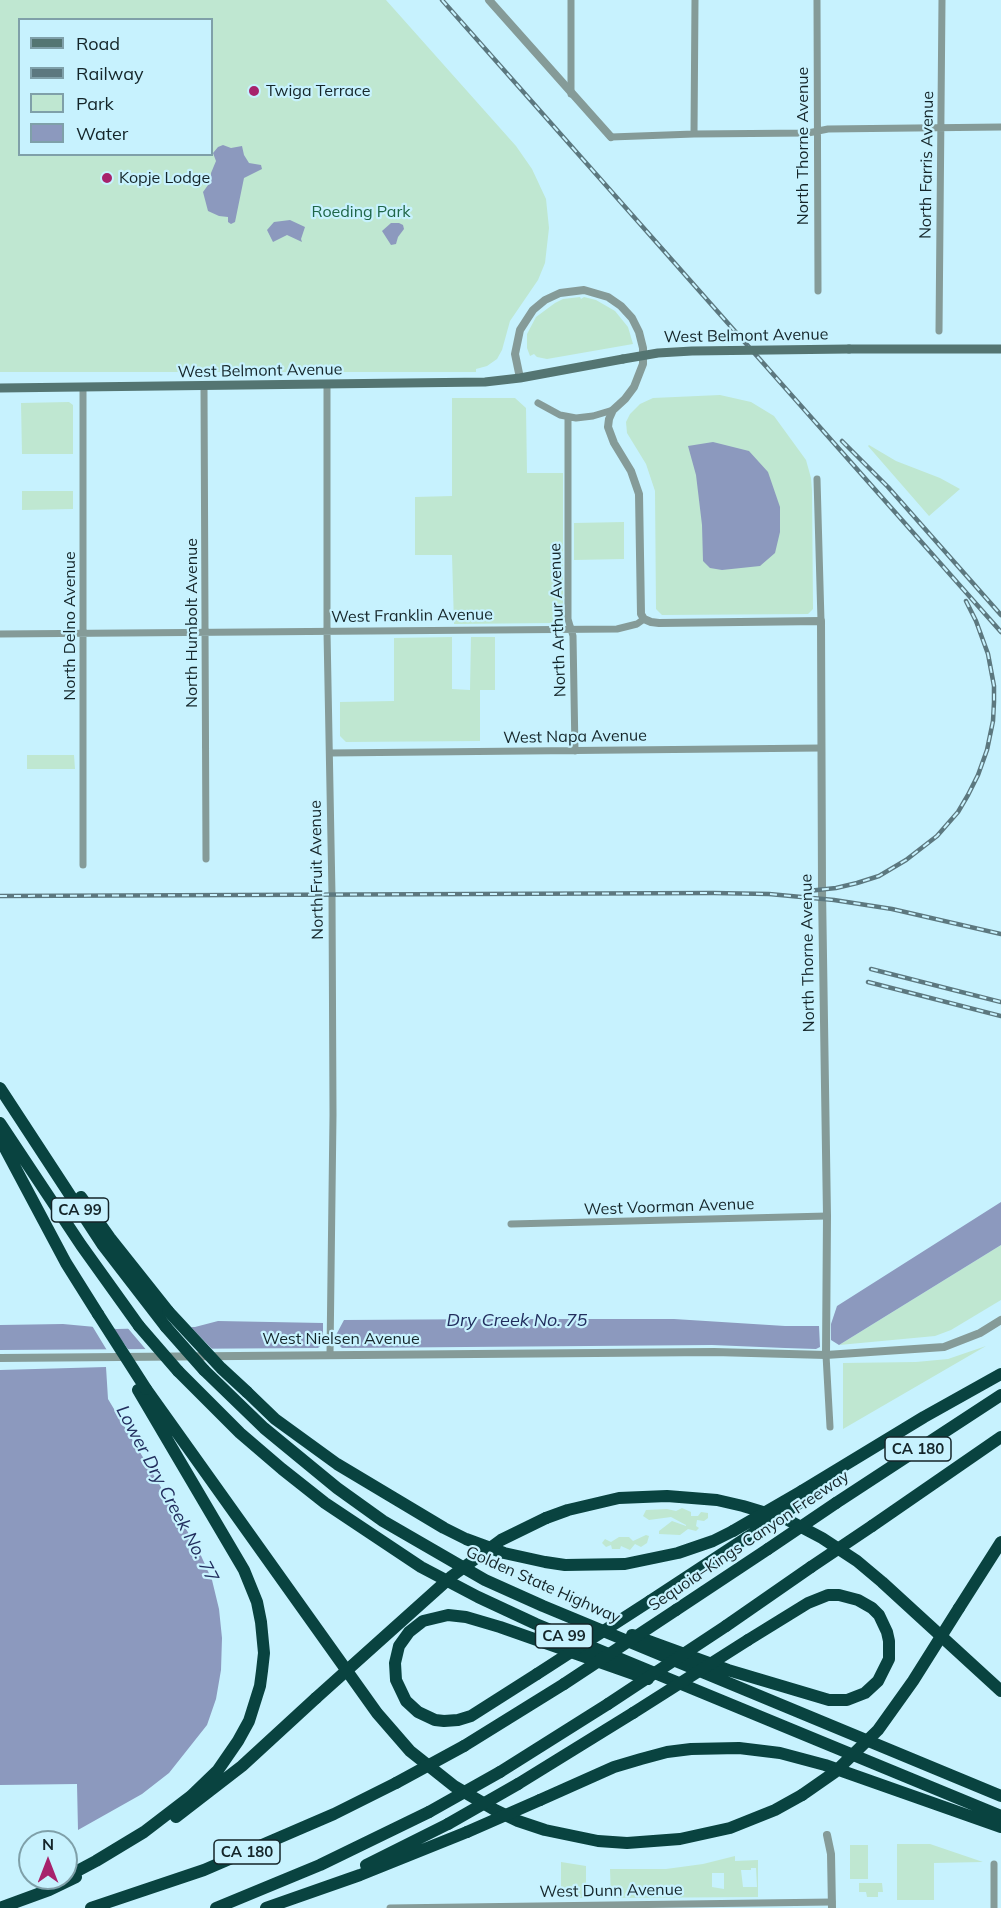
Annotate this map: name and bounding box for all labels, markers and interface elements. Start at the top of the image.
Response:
legend [18,18,213,156]
text: Road [76,32,120,55]
text: Railway [76,62,144,85]
street label: North Thorne Avenue [793,67,813,225]
place label: Twiga Terrace [266,81,370,101]
marker: Twiga Terrace [247,84,261,98]
street label: North Farris Avenue [916,91,938,239]
text: Park [76,92,114,115]
text: Water [76,122,128,145]
place label: Kopje Lodge [119,168,210,188]
marker: Kopje Lodge [100,171,114,185]
park label: Roeding Park [311,202,411,222]
street label: West Belmont Avenue [664,325,828,347]
street label: West Belmont Avenue [178,360,342,382]
street label: North Humbolt Avenue [182,538,202,708]
street label: North Arthur Avenue [546,543,570,697]
street label: North Delno Avenue [60,551,80,701]
street label: West Franklin Avenue [331,605,493,627]
street label: West Napa Avenue [503,726,647,748]
street label: North Fruit Avenue [306,800,328,940]
street label: North Thorne Avenue [797,874,819,1032]
street label: West Voorman Avenue [584,1194,754,1220]
road number: CA 99 [52,1198,109,1222]
water label: Dry Creek No. 75 [447,1310,587,1332]
street label: West Nielsen Avenue [262,1329,420,1349]
water label: Lower Dry Creek No. 77 [111,1402,223,1586]
road number: CA 180 [885,1437,951,1461]
street label: Sequoia–Kings Canyon Freeway [645,1467,853,1615]
street label: Golden State Highway [463,1542,623,1628]
road number: CA 99 [536,1624,592,1648]
north arrow [18,1830,78,1890]
text: N [42,1834,54,1854]
road number: CA 180 [214,1840,280,1864]
street label: West Dunn Avenue [539,1880,683,1902]

